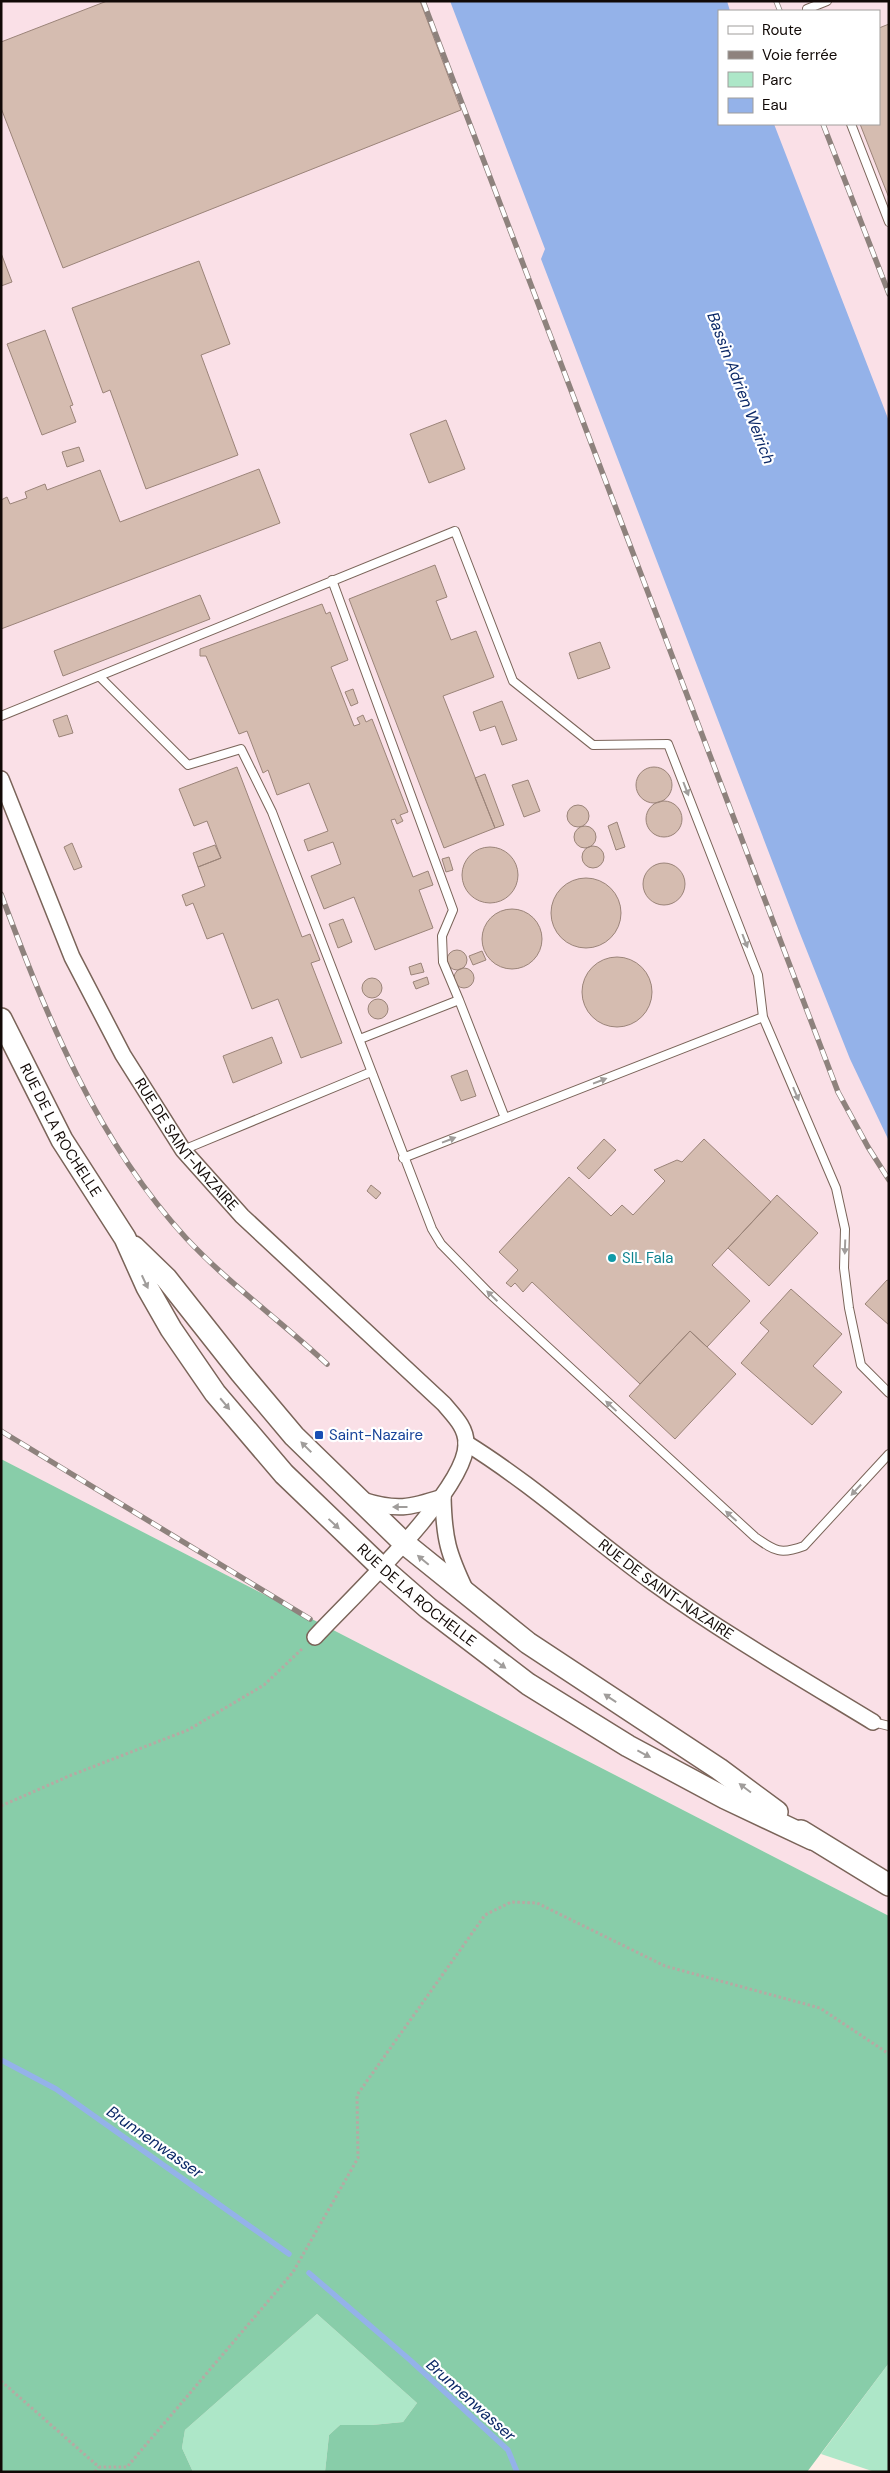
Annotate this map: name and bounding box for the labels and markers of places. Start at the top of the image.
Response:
place label: SIL Fala [622,1248,673,1268]
marker: SIL Fala [606,1252,618,1264]
place label: Saint-Nazaire [329,1425,423,1445]
marker: Saint-Nazaire [313,1429,325,1441]

